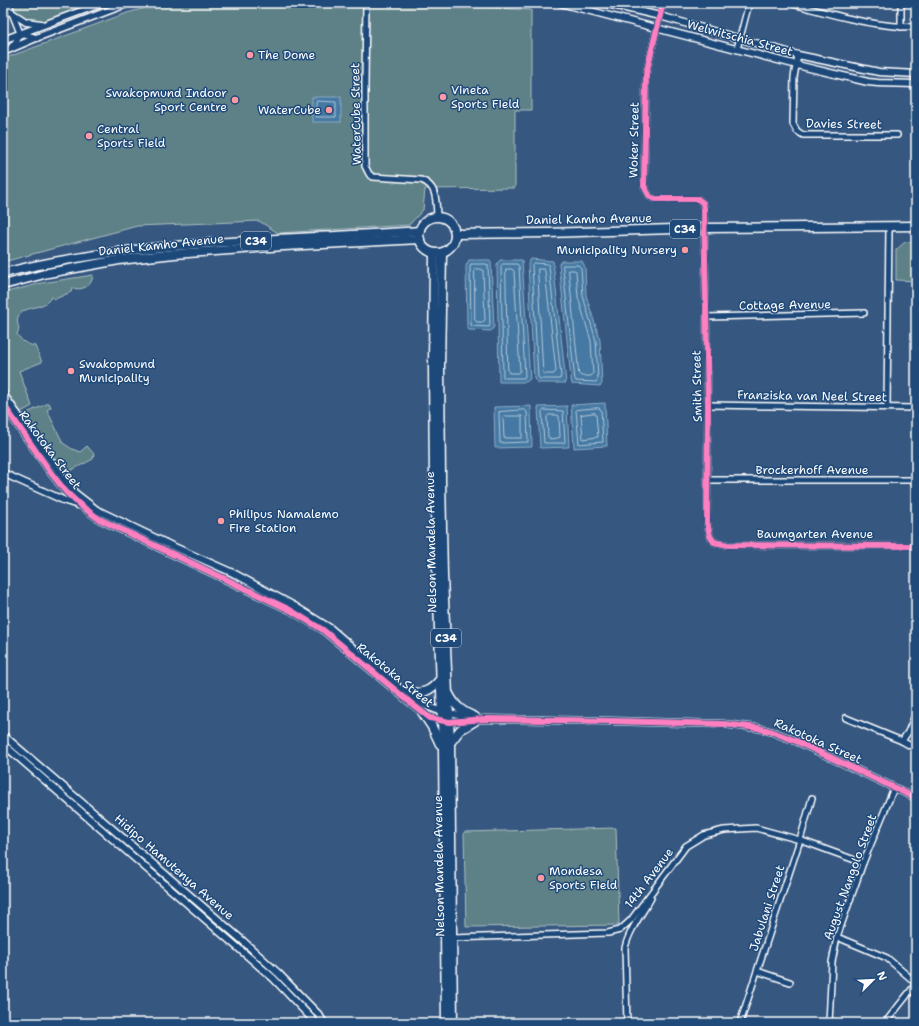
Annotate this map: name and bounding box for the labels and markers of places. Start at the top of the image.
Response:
place label: The Dome [258,47,315,63]
marker: The Dome [245,50,255,60]
place label: Vineta Sports Field [451,82,520,112]
place label: Swakopmund Indoor Sport Centre [106,85,227,115]
marker: Vineta Sports Field [438,92,448,102]
marker: Swakopmund Indoor Sport Centre [230,95,240,105]
place label: WaterCube [258,102,321,118]
marker: WaterCube [324,105,334,115]
place label: Central Sports Field [97,121,166,151]
marker: Central Sports Field [84,131,94,141]
place label: Municipality Nursery [557,242,677,258]
marker: Municipality Nursery [680,245,690,255]
place label: Swakopmund Municipality [79,356,156,386]
marker: Swakopmund Municipality [66,366,76,376]
place label: Philipus Namalemo Fire Station [229,506,339,536]
marker: Philipus Namalemo Fire Station [216,516,226,526]
place label: Mondesa Sports Field [549,863,618,893]
marker: Mondesa Sports Field [536,873,546,883]

